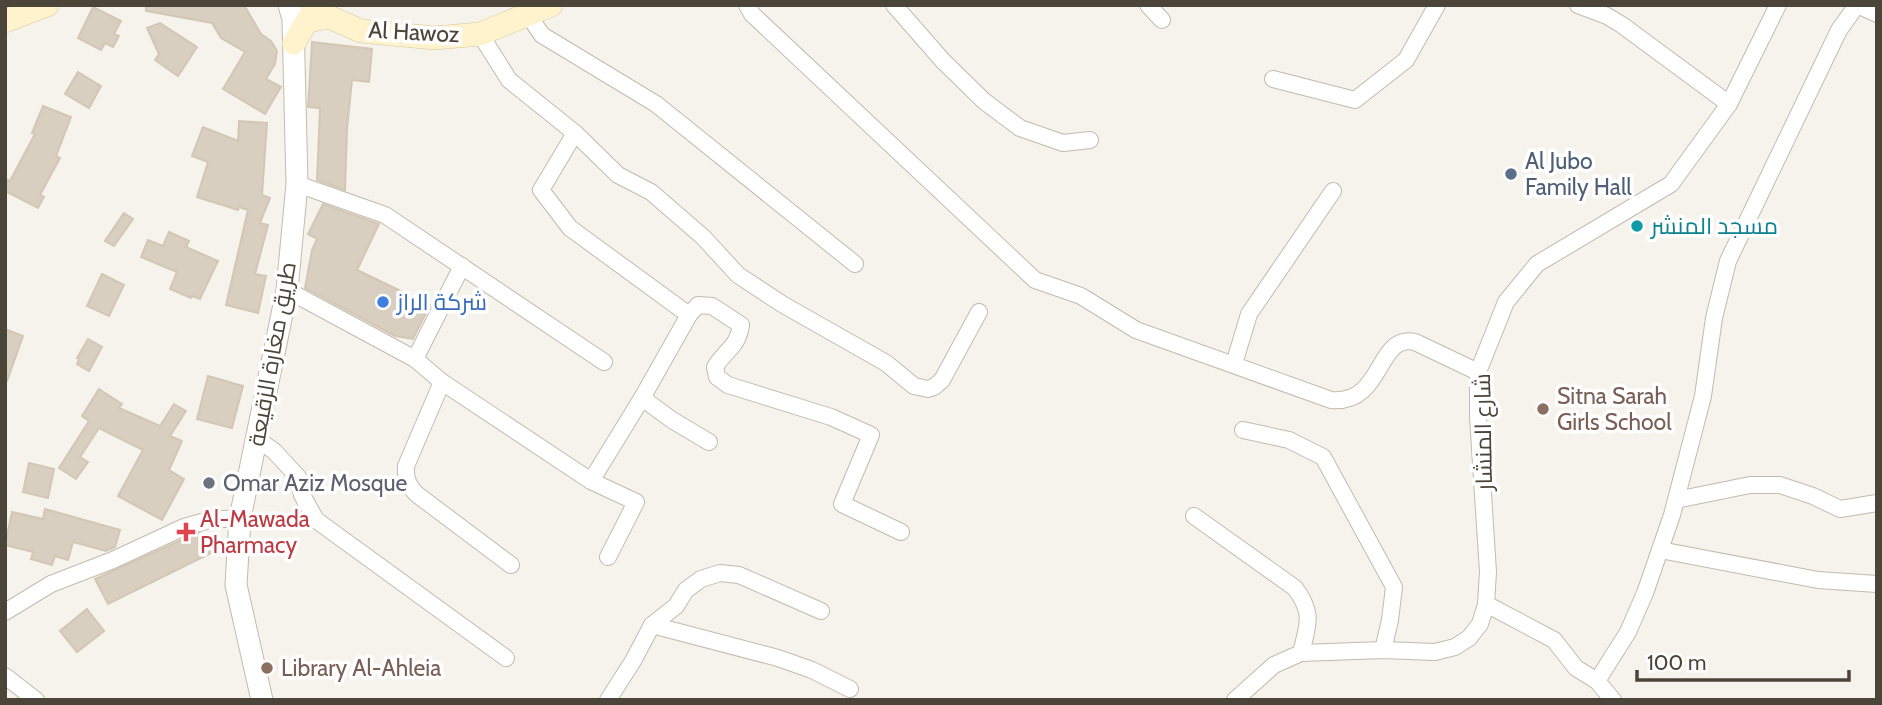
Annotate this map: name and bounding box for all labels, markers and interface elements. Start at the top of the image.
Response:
street label: Al Hawoz [368,16,460,48]
place label: Al Jubo Family Hall [1525,147,1632,201]
marker: Al Jubo Family Hall [1503,166,1519,182]
place label: مسجد المنشر [1649,212,1778,240]
marker: مسجد المنشر [1629,218,1645,234]
street label: طريق مغارة الزقيعة [242,260,302,448]
place label: شركة الراز [395,288,487,316]
marker: شركة الراز [375,294,391,310]
street label: شارع المنشار [1468,373,1500,493]
place label: Sitna Sarah Girls School [1557,382,1672,436]
marker: Sitna Sarah Girls School [1535,401,1551,417]
place label: Omar Aziz Mosque [223,469,408,497]
marker: Omar Aziz Mosque [201,475,217,491]
place label: Al-Mawada Pharmacy [200,505,310,559]
marker: Al-Mawada Pharmacy [178,524,194,540]
scale bar [1637,638,1849,682]
text: 100 m [1647,650,1706,675]
place label: Library Al-Ahleia [281,654,441,682]
marker: Library Al-Ahleia [259,660,275,676]

